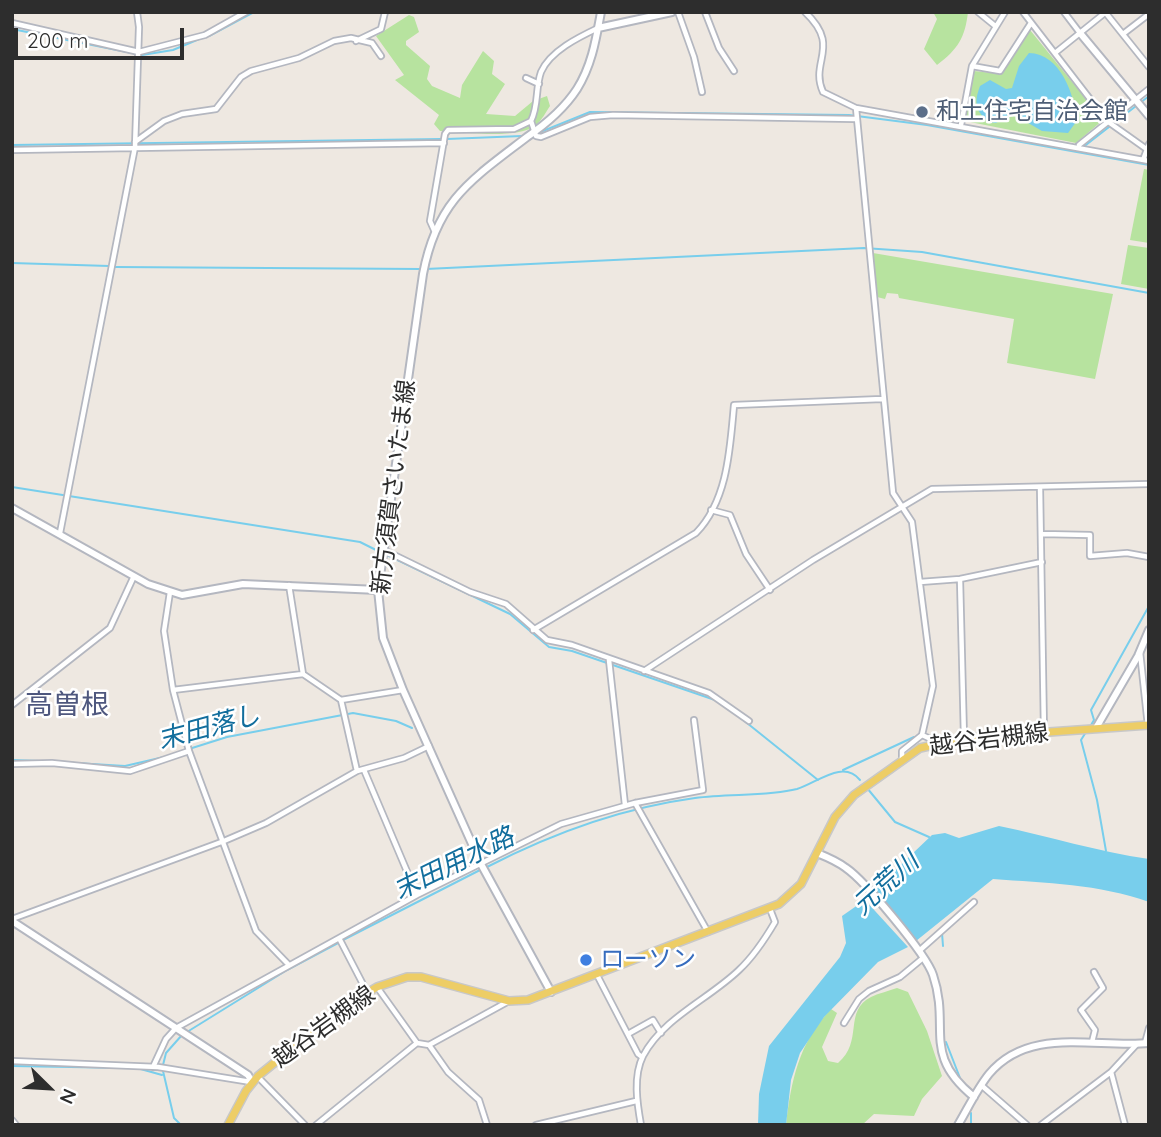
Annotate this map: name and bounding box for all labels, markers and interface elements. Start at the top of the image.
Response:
scale bar [18,14,187,58]
text: 200 m [27,27,89,53]
place label: 和土住宅自治会館 [936,98,1128,126]
marker: 和土住宅自治会館 [914,104,930,120]
street label: 新方須賀さいたま線 [367,378,421,596]
district label: 高曽根 [25,689,109,723]
water label: 末田落し [155,699,263,757]
street label: 越谷岩槻線 [928,718,1050,762]
water label: 末田用水路 [389,821,519,907]
water label: 元荒川 [847,846,925,922]
place label: ローソン [600,946,696,974]
marker: ローソン [578,952,594,968]
street label: 越谷岩槻線 [267,980,381,1074]
north arrow [14,1053,84,1123]
text: N [54,1085,82,1108]

